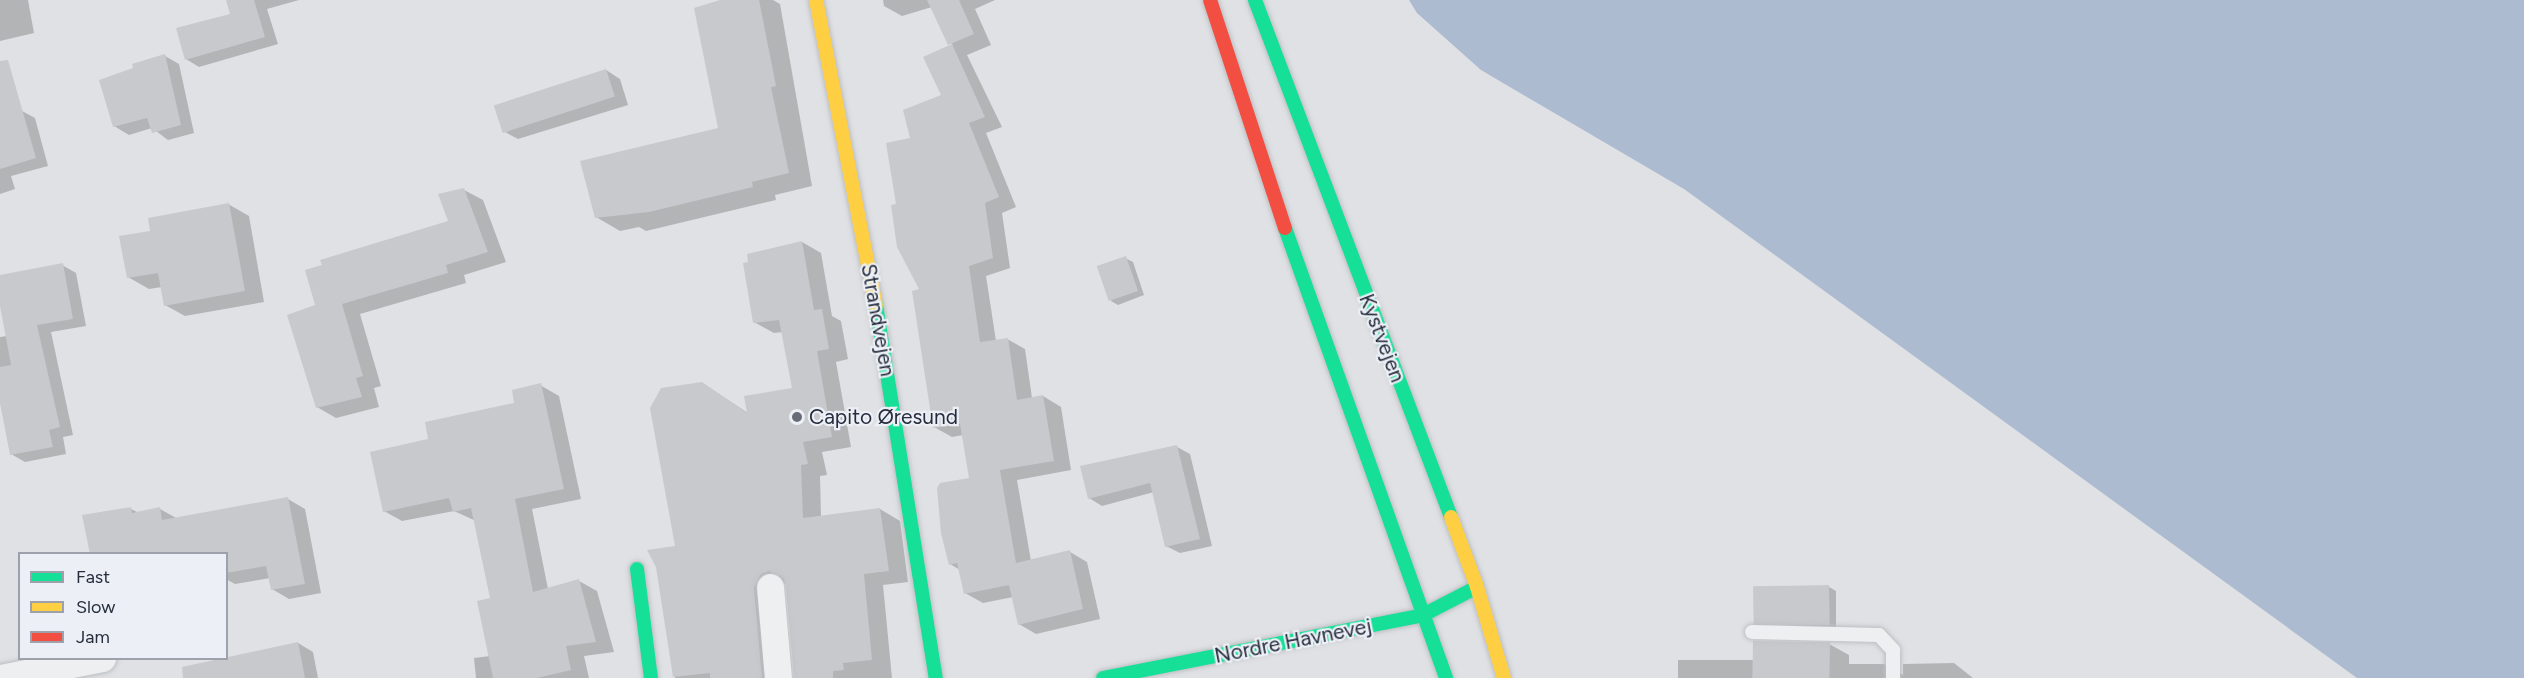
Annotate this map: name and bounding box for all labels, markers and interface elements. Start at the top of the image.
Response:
street label: Strandvejen [856,262,900,378]
street label: Kystvejen [1354,290,1410,386]
place label: Capito Øresund [809,404,958,430]
marker: Capito Øresund [790,410,804,424]
legend [18,552,228,660]
text: Fast [76,566,110,588]
text: Slow [76,596,115,618]
street label: Nordre Havnevej [1212,613,1374,669]
text: Jam [76,626,110,648]

